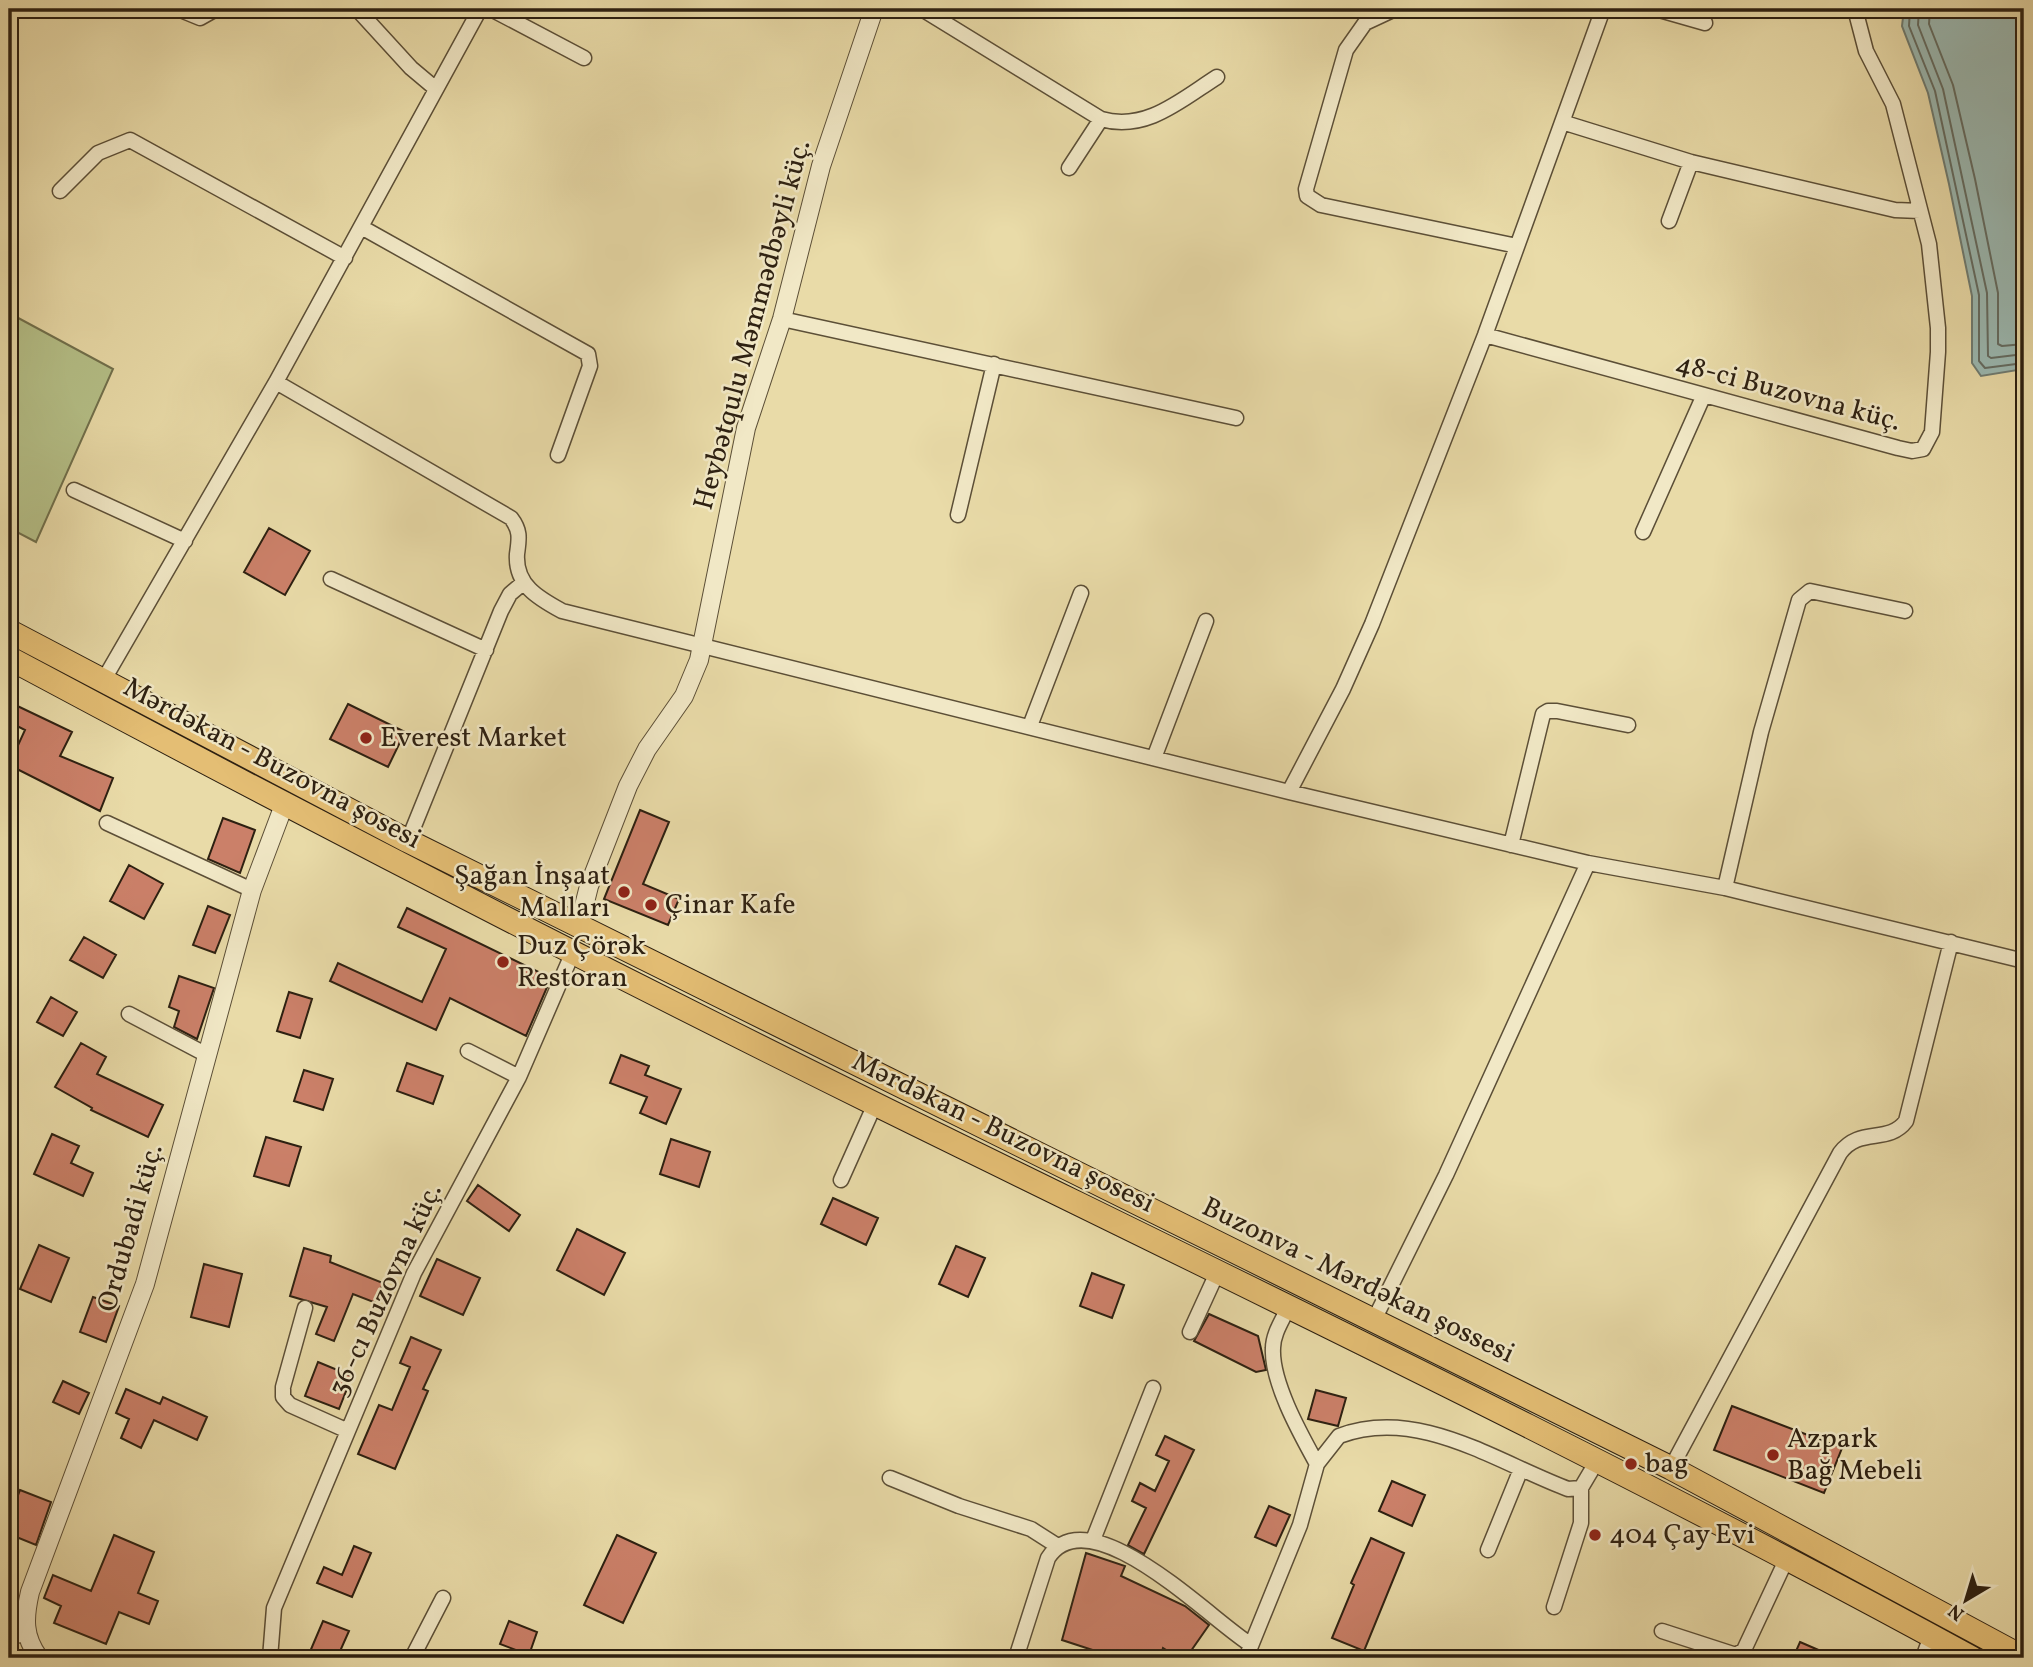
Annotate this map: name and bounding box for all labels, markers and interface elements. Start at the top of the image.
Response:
street label: Heybətqulu Məmmədbəyli küç. [685,136,821,514]
street label: 48-ci Buzovna küç. [1671,344,1905,442]
street label: Mərdəkan - Buzovna şosesi [116,669,428,859]
place label: Everest Market [380,719,567,758]
marker: Everest Market [358,730,374,746]
place label: Şağan İnşaat Malları [454,857,610,928]
marker: Şağan İnşaat Malları [616,884,632,900]
place label: Çinar Kafe [665,886,795,925]
marker: Çinar Kafe [643,897,659,913]
place label: Duz Çörək Restoran [517,927,646,998]
marker: Duz Çörək Restoran [495,954,511,970]
street label: Mərdəkan - Buzovna şosesi [845,1043,1161,1223]
street label: Ordubadi küç. [88,1139,174,1317]
street label: 36-cı Buzovna küç. [320,1177,452,1403]
street label: Buzonva - Mərdəkan şossesi [1195,1188,1521,1374]
place label: Azpark Bağ Mebeli [1787,1420,1922,1491]
place label: bag [1645,1445,1689,1484]
marker: Azpark Bağ Mebeli [1765,1447,1781,1463]
marker: bag [1623,1456,1639,1472]
place label: 404 Çay Evi [1609,1516,1755,1555]
marker: 404 Çay Evi [1587,1527,1603,1543]
north arrow [1932,1566,2002,1636]
text: N [1943,1597,1970,1626]

